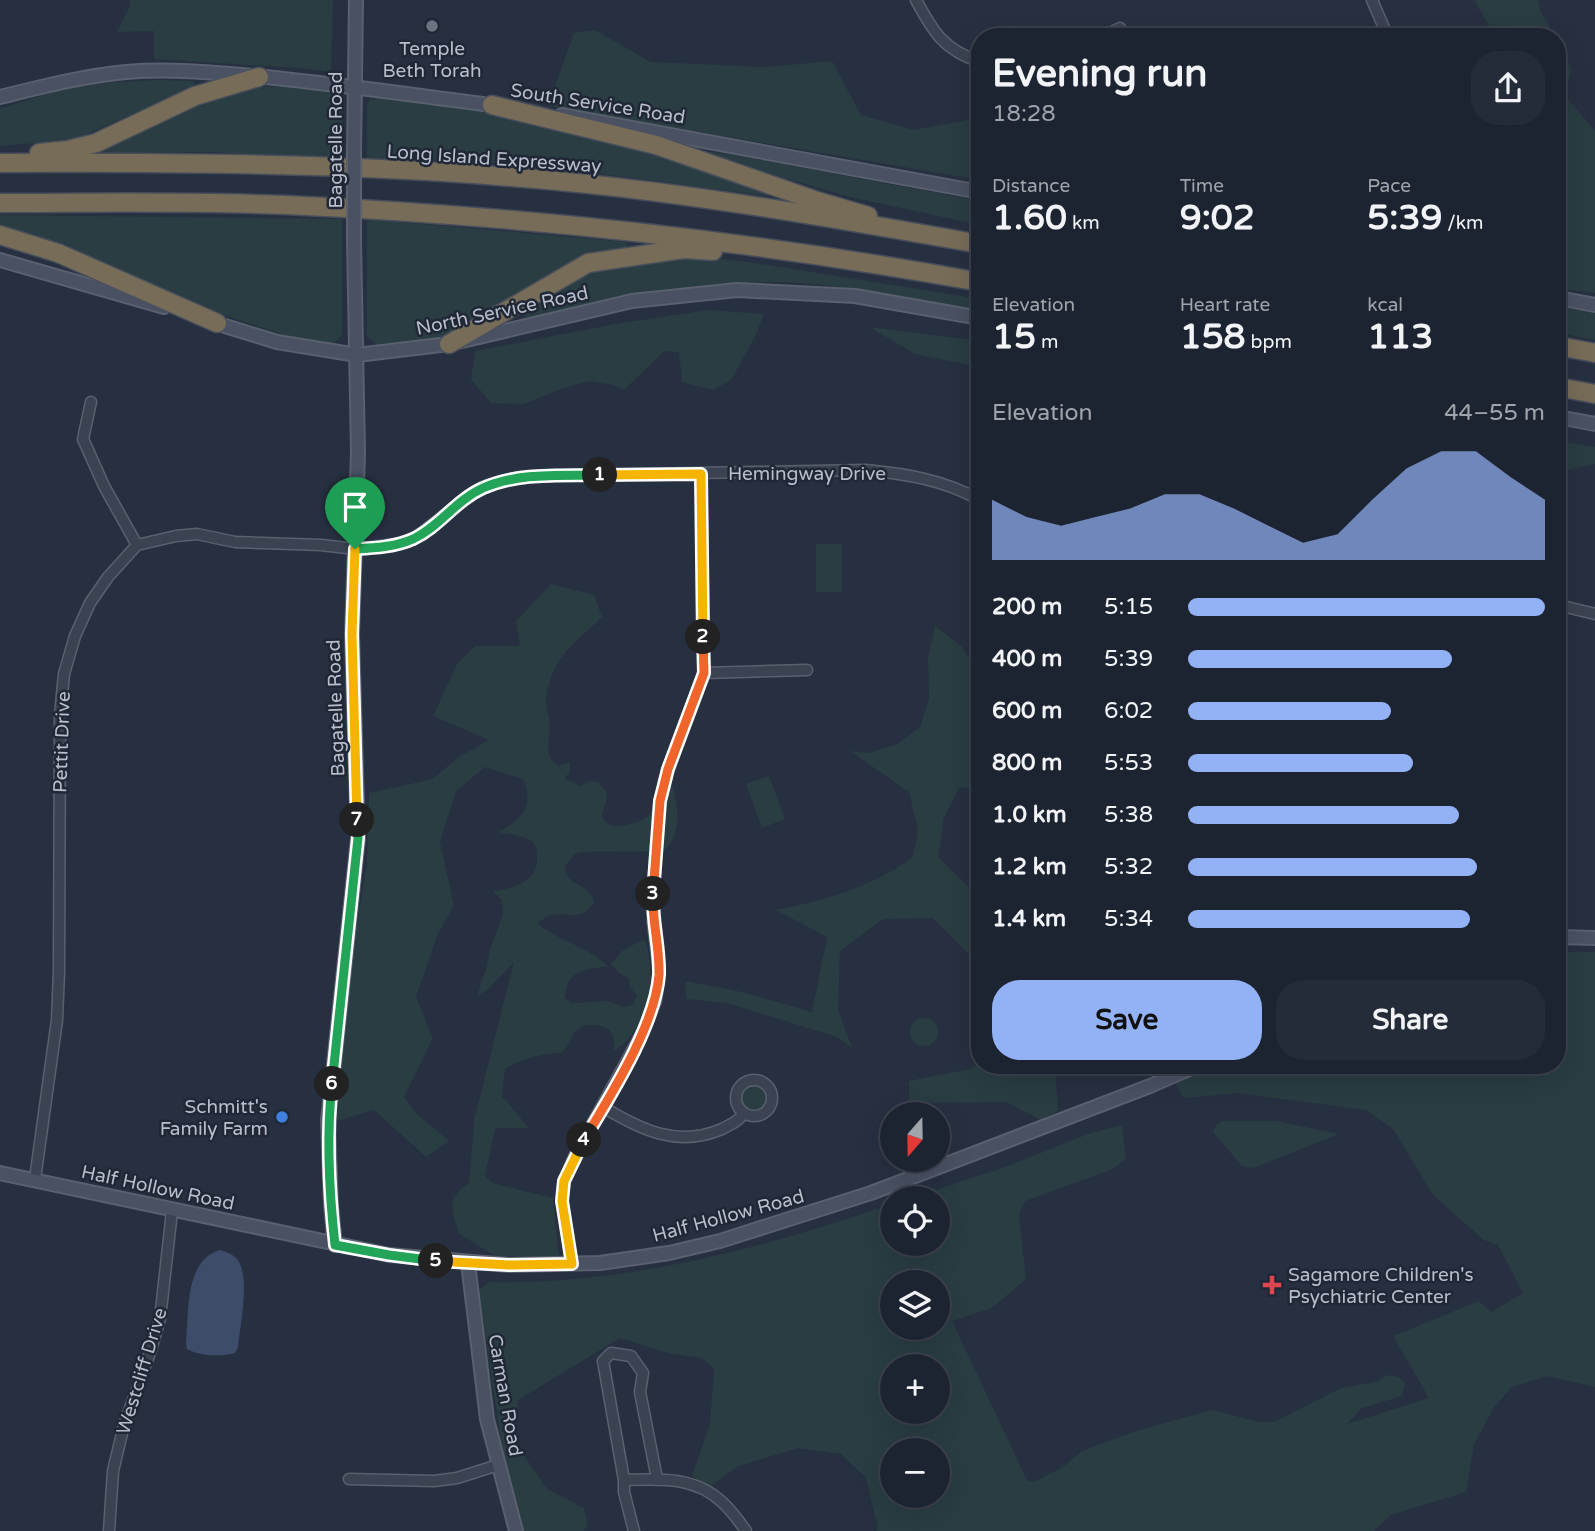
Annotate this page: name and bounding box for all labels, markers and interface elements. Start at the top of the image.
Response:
marker: Temple Beth Torah [424,18,440,34]
place label: Temple Beth Torah [382,38,482,82]
text: Evening run [992,51,1207,97]
button: share [1471,51,1545,125]
street label: Bagatelle Road [325,71,347,209]
street label: South Service Road [509,79,687,129]
text: 18:28 [992,100,1056,128]
street label: Long Island Expressway [386,141,602,177]
text: Distance [992,175,1070,197]
text: Time [1180,175,1224,197]
text: Pace [1367,175,1411,197]
text: 1.60 [992,197,1067,239]
text: 9:02 [1180,197,1255,239]
text: 5:39 [1367,197,1442,239]
text: km [1067,212,1100,234]
text: /km [1442,212,1484,234]
street label: North Service Road [414,282,590,340]
text: Elevation [992,294,1075,316]
text: Heart rate [1180,294,1270,316]
text: kcal [1367,294,1403,316]
text: 15 [992,316,1036,358]
text: 158 [1180,316,1246,358]
text: 113 [1367,316,1433,358]
text: m [1036,331,1058,353]
text: bpm [1246,331,1292,353]
text: Elevation [992,399,1093,427]
text: 44–55 m [1444,399,1545,427]
pin: 1 [582,458,618,492]
text: 1 [594,463,605,485]
street label: Hemingway Drive [728,463,886,485]
pin [325,477,385,549]
icon: arrive [336,488,374,526]
text: 200 m [992,593,1062,621]
text: 5:15 [1104,593,1153,621]
pin: 2 [686,620,720,654]
text: 2 [697,625,708,647]
street label: Bagatelle Road [323,639,349,777]
text: 400 m [992,645,1062,673]
text: 5:39 [1104,645,1153,673]
street label: Pettit Drive [49,691,75,793]
text: 600 m [992,697,1062,725]
text: 6:02 [1104,697,1153,725]
text: 800 m [992,749,1062,777]
text: 5:53 [1104,749,1153,777]
text: 1.0 km [992,801,1067,829]
text: 5:38 [1104,801,1153,829]
pin: 7 [340,802,374,838]
text: 7 [351,808,362,830]
text: 1.2 km [992,853,1067,881]
text: 5:32 [1104,853,1153,881]
pin: 3 [636,876,670,912]
text: 3 [647,882,658,904]
text: 1.4 km [992,905,1066,933]
text: 5:34 [1104,905,1153,933]
button: Save [992,980,1262,1060]
button: Share [1276,980,1545,1060]
pin: 6 [314,1066,350,1102]
text: 6 [326,1072,337,1094]
place label: Schmitt's Family Farm [160,1096,268,1140]
north arrow [880,1102,950,1172]
map controls [880,1102,950,1508]
marker: Schmitt's Family Farm [274,1109,290,1125]
pin: 4 [566,1122,602,1158]
text: 4 [578,1128,589,1150]
street label: Half Hollow Road [79,1161,236,1215]
street label: Half Hollow Road [650,1185,807,1247]
button: locate [880,1186,950,1256]
pin: 5 [418,1244,453,1278]
text: 5 [430,1249,441,1271]
place label: Sagamore Children's Psychiatric Center [1288,1264,1474,1308]
button: layers [880,1270,950,1340]
marker: Sagamore Children's Psychiatric Center [1262,1275,1282,1295]
street label: Westcliff Drive [112,1305,172,1437]
street label: Carman Road [483,1332,527,1458]
button: + [880,1354,950,1424]
button: − [880,1438,950,1508]

